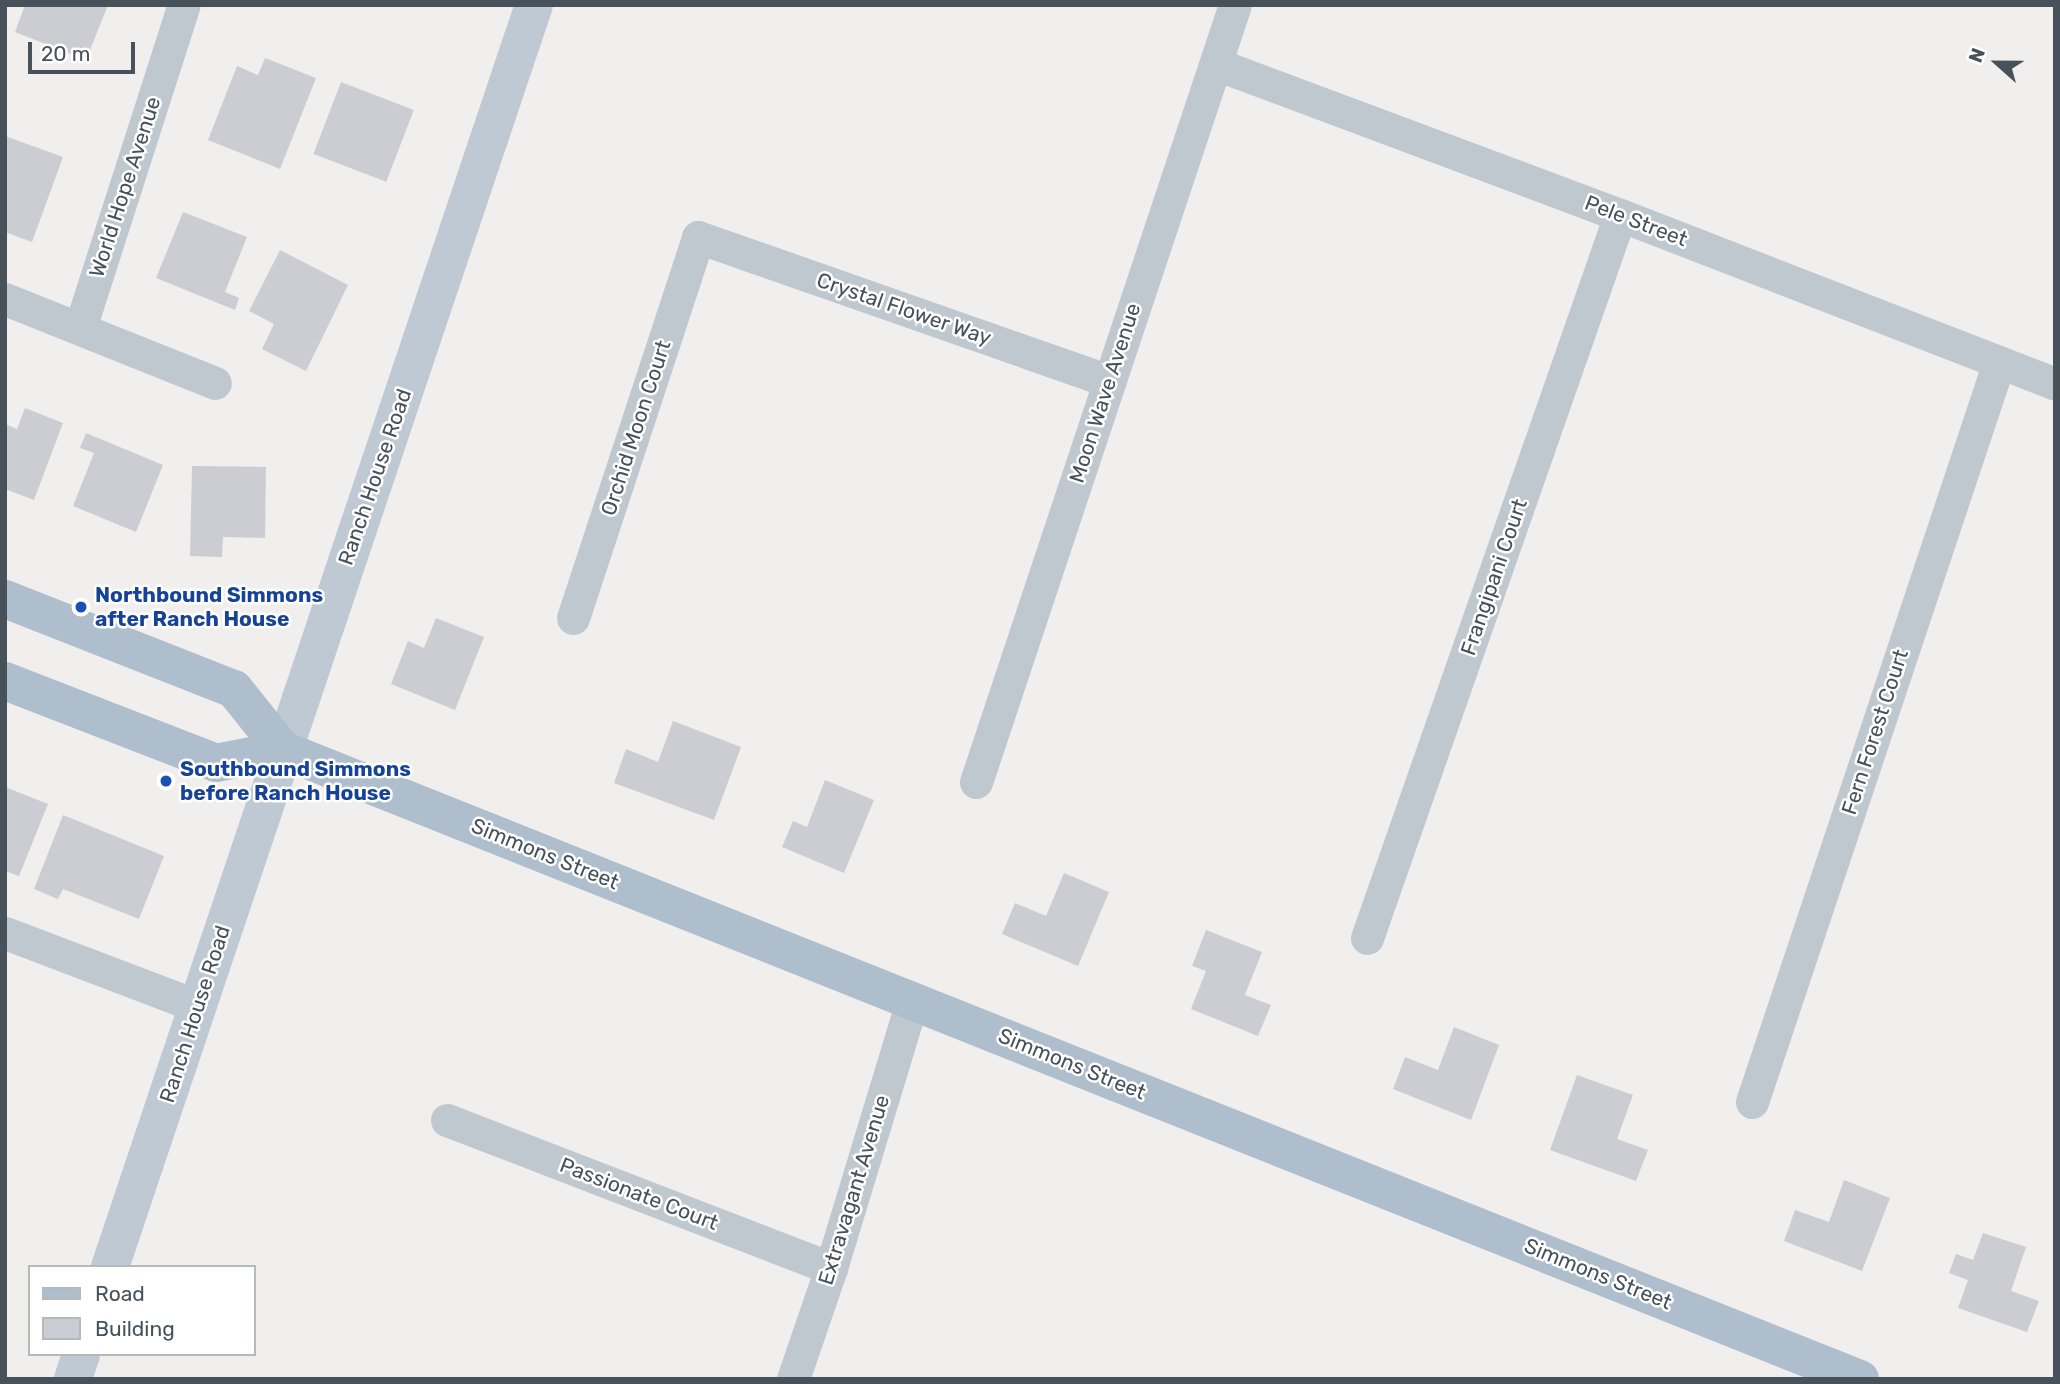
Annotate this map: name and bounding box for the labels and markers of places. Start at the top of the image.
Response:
place label: Northbound Simmons after Ranch House [95,582,323,632]
marker: Northbound Simmons after Ranch House [73,599,89,615]
place label: Southbound Simmons before Ranch House [180,756,411,806]
marker: Southbound Simmons before Ranch House [158,773,174,789]

